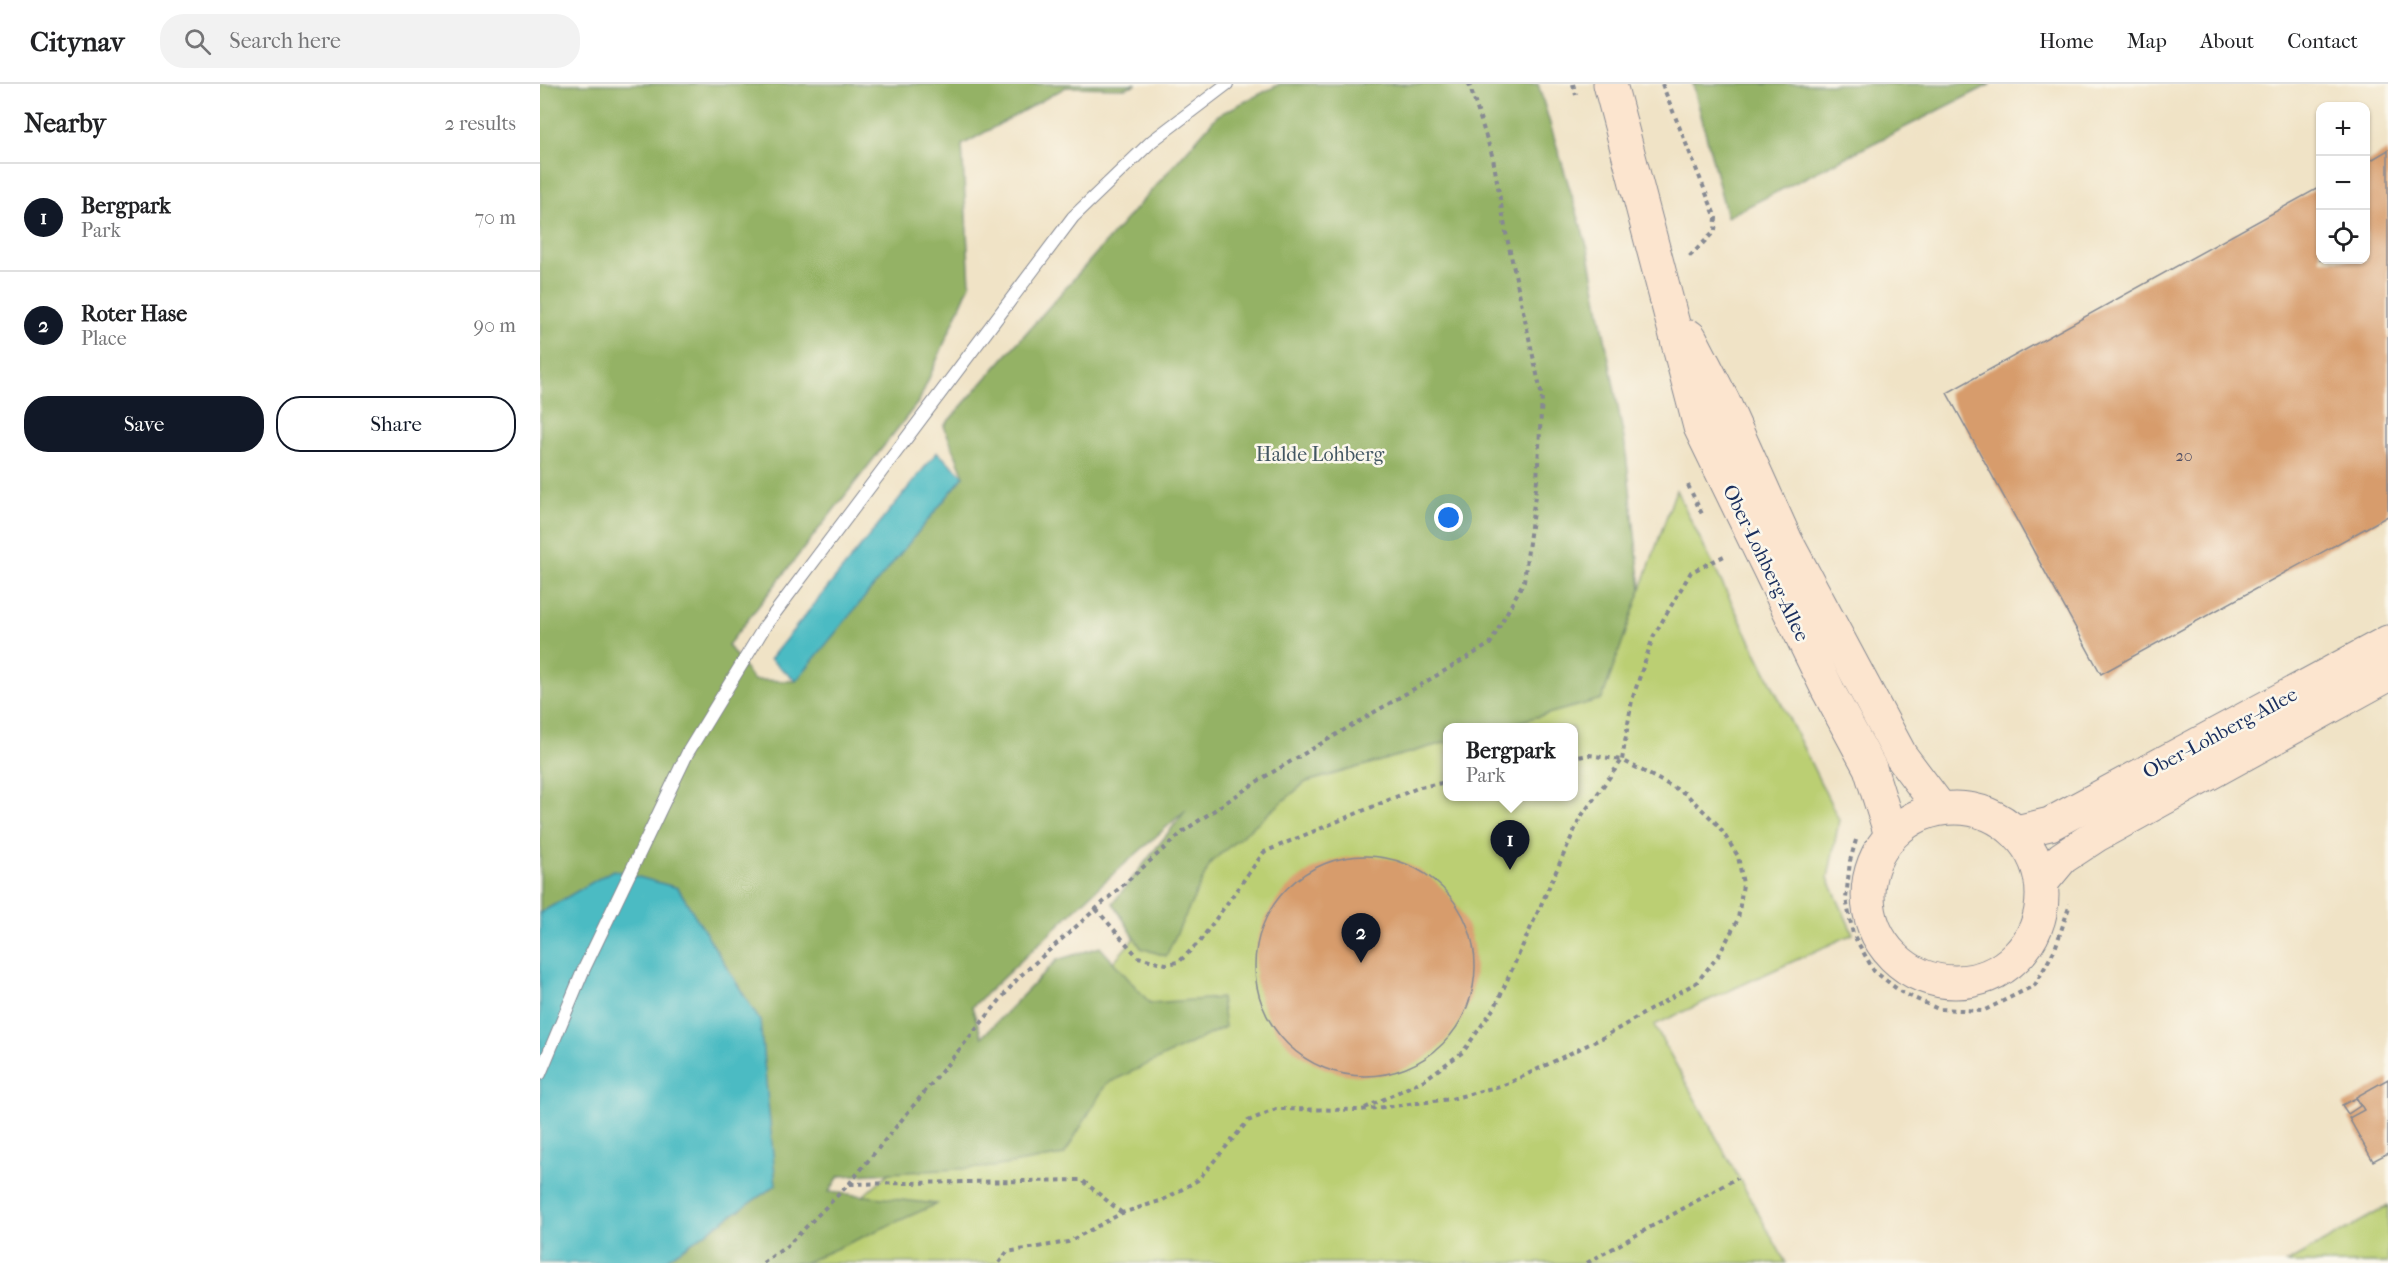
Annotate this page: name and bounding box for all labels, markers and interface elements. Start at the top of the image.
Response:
search box [160,14,580,68]
text: Citynav [30,25,124,58]
icon: search [181,25,214,58]
text: Search here [229,28,341,54]
text: Home [2039,29,2094,53]
text: Map [2127,29,2167,53]
text: About [2200,29,2254,53]
text: Contact [2287,29,2358,53]
map controls [2316,102,2370,264]
button: + [2316,102,2370,156]
text: Nearby [24,108,106,139]
text: 2 results [445,112,516,135]
button: − [2316,156,2370,210]
text: Bergpark [81,193,171,219]
text: 1 [40,206,47,229]
text: 70 m [474,206,516,229]
button: locate [2316,210,2370,264]
text: Park [81,219,121,242]
text: Roter Hase [81,301,187,327]
text: 2 [38,314,49,337]
text: 90 m [474,314,516,337]
text: Place [81,327,127,350]
button: Save [24,396,264,452]
button: Share [276,396,516,452]
park label: Halde Lohberg [1256,443,1384,466]
house number: 20 [2175,446,2193,465]
street label: Ober-Lohberg-Allee [1718,481,1814,645]
your location [1434,503,1463,532]
street label: Ober-Lohberg-Allee [2139,683,2301,783]
popup [1443,723,1578,801]
text: Bergpark [1466,738,1555,764]
text: Park [1466,764,1505,787]
pin: 1 [1490,820,1530,870]
pin: 2 [1342,914,1380,963]

